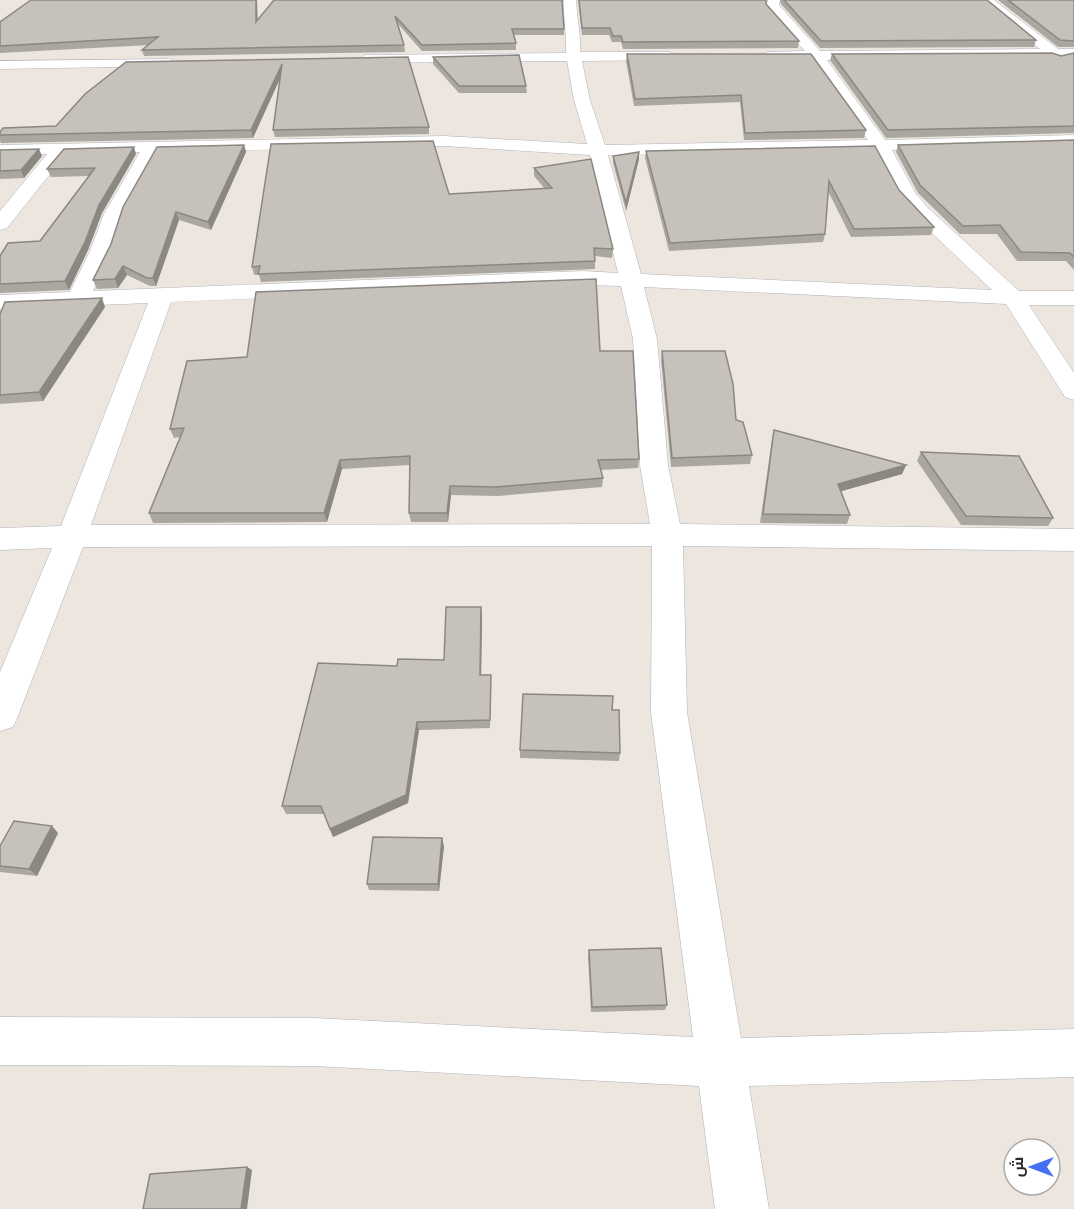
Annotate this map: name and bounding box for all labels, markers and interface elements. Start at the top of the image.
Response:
north arrow [1002,1137,1062,1197]
text: ش [1006,1157,1028,1177]

